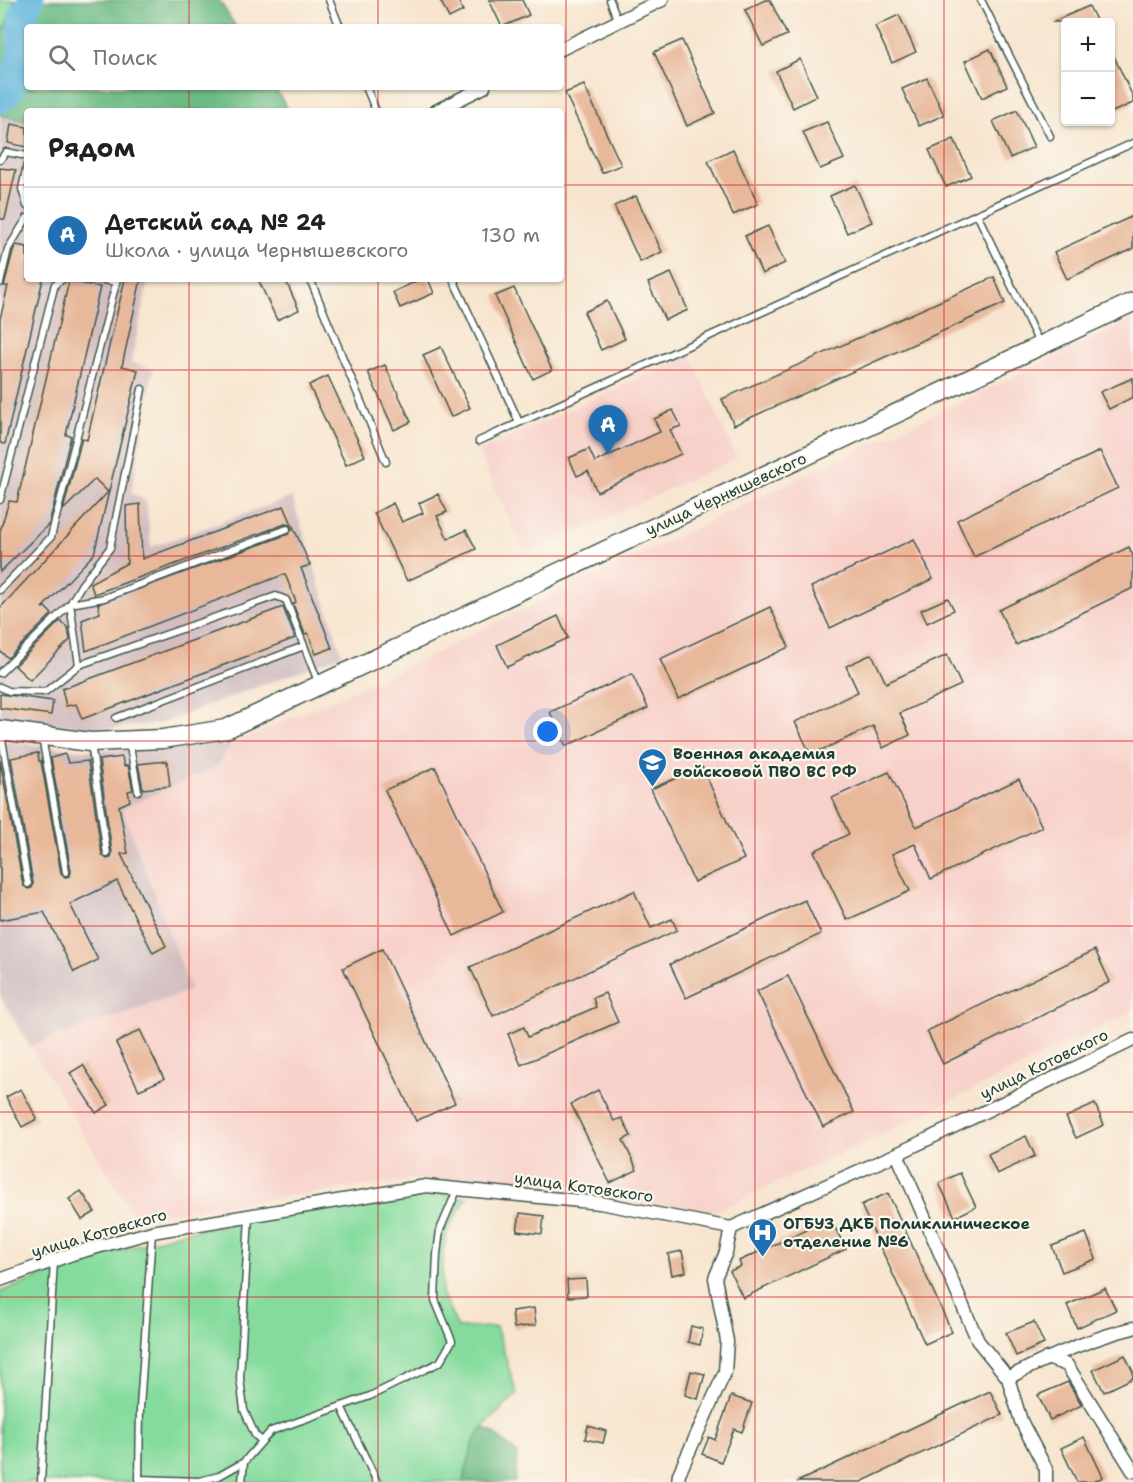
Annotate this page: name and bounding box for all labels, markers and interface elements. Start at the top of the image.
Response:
map controls [1061,18,1115,126]
button: + [1061,18,1115,72]
search box [24,24,564,90]
icon: search [45,41,78,74]
text: Поиск [93,43,157,72]
button: − [1061,72,1115,126]
text: Рядом [48,130,135,165]
text: Детский сад № 24 [105,208,326,237]
text: A [60,222,75,248]
text: 130 m [481,222,540,248]
text: Школа · улица Чернышевского [105,237,408,263]
pin: A [588,406,628,455]
street label: улица Чернышевского [642,447,810,541]
your location [533,717,562,746]
place label: Военная академия войсковой ПВО ВС РФ [673,743,857,782]
school or university icon: Военная академия войсковой ПВО ВС РФ [636,746,668,788]
street label: улица Котовского [976,1024,1112,1104]
street label: улица Котовского [513,1167,655,1207]
street label: улица Котовского [29,1204,169,1262]
place label: ОГБУЗ ДКБ Поликлиническое отделение №6 [783,1213,1031,1252]
hospital icon: ОГБУЗ ДКБ Поликлиническое отделение №6 [746,1216,778,1258]

